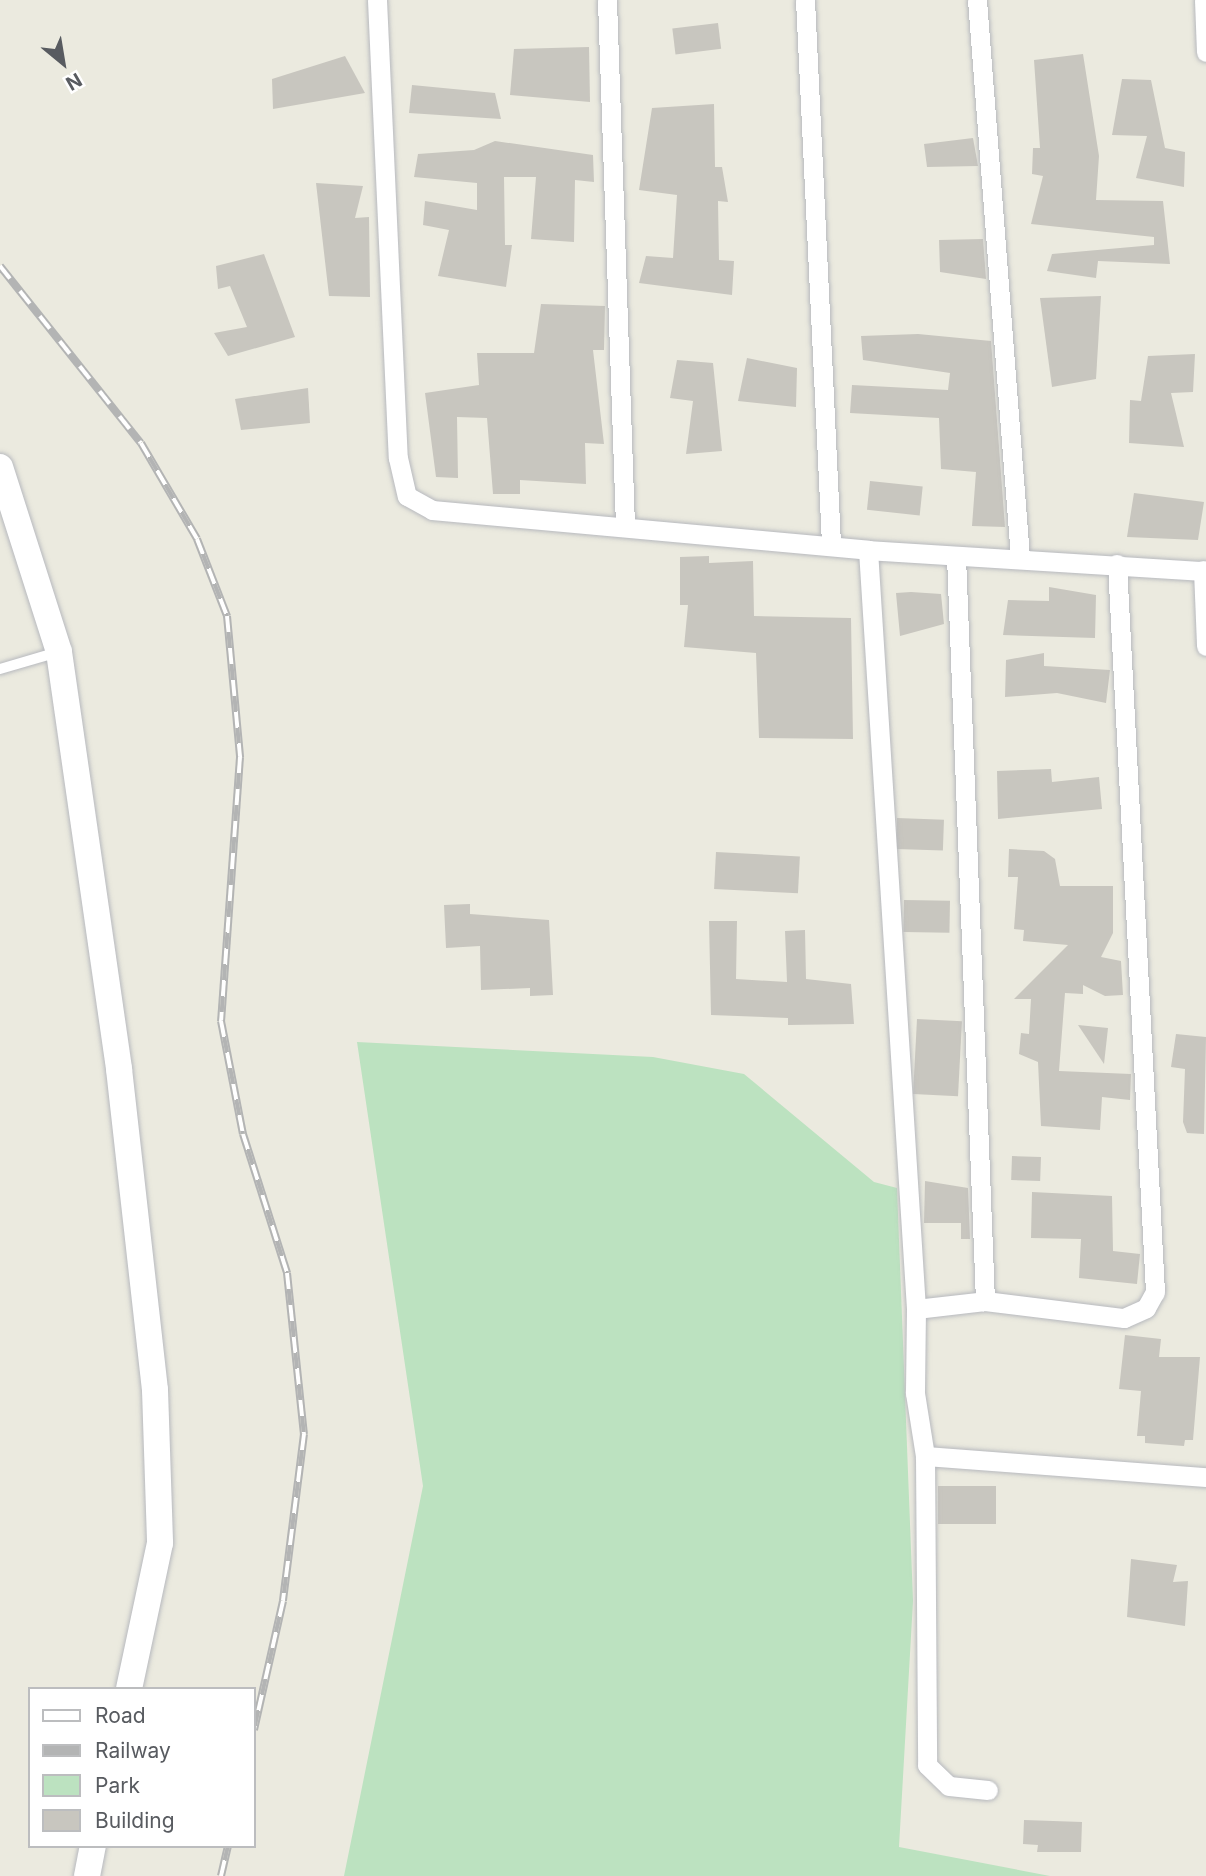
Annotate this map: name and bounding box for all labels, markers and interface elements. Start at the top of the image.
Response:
north arrow [28,28,98,98]
text: N [62,68,86,95]
legend [28,1687,256,1848]
text: Road [95,1703,146,1728]
text: Railway [95,1738,171,1763]
text: Park [95,1773,140,1798]
text: Building [95,1808,175,1833]

